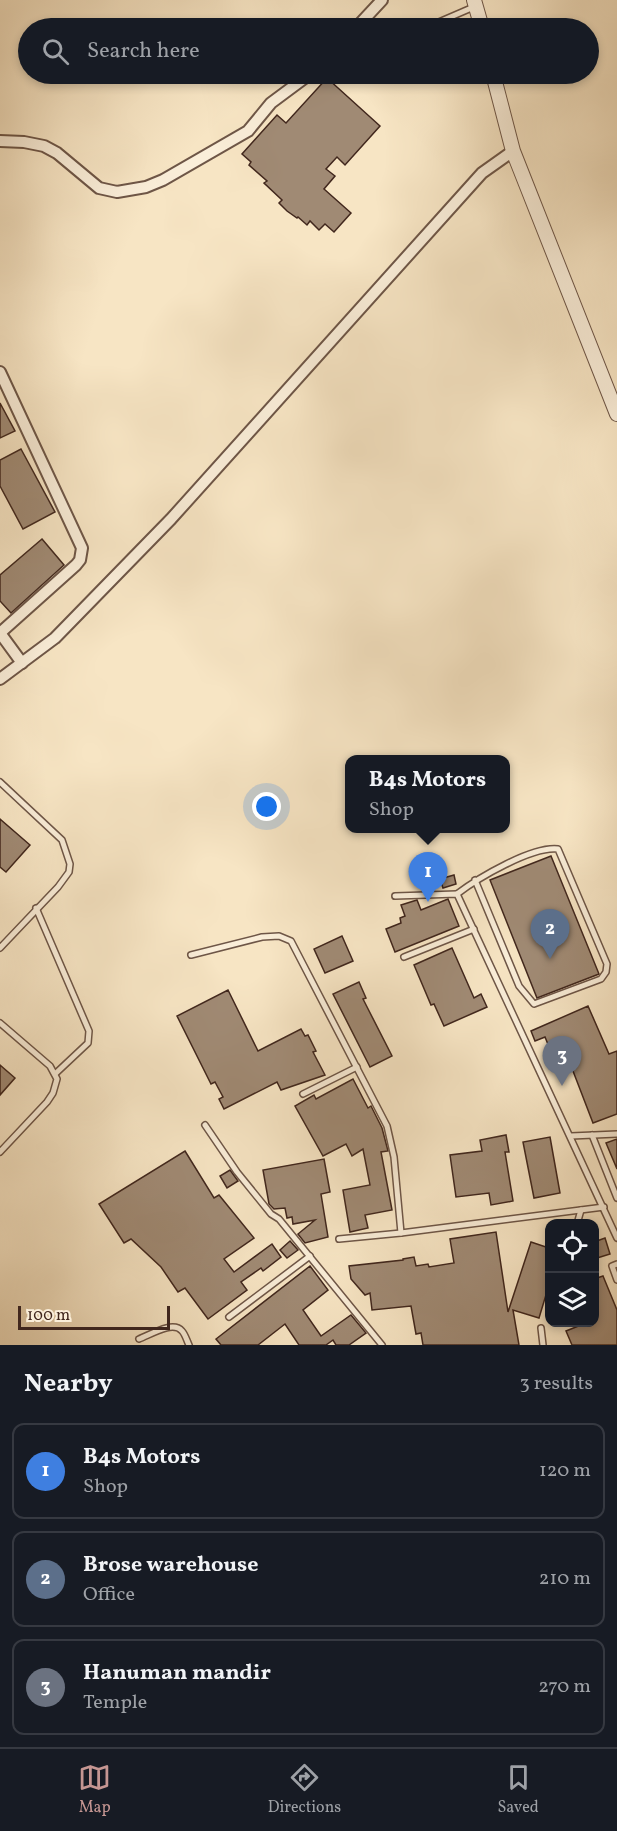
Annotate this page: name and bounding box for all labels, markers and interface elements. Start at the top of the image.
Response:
search box [18,18,599,84]
icon: search [39,35,72,68]
text: Search here [87,36,200,67]
popup [345,755,510,833]
text: B4s Motors [369,765,486,796]
your location [252,792,281,821]
text: Shop [369,796,414,824]
pin: 1 [408,852,448,902]
pin: 2 [530,910,570,959]
pin: 3 [542,1036,582,1086]
map controls [545,1219,599,1327]
button: locate [545,1219,599,1273]
button: layers [545,1273,599,1327]
scale bar [18,1303,170,1330]
text: 100 m [27,1305,70,1327]
text: Nearby [24,1366,113,1402]
text: 3 results [519,1370,593,1398]
text: B4s Motors [83,1442,200,1473]
text: 1 [41,1457,50,1485]
text: 120 m [539,1457,591,1485]
text: Shop [83,1473,128,1501]
text: Brose warehouse [83,1550,258,1581]
text: 2 [40,1565,51,1593]
text: 210 m [539,1565,591,1593]
text: Office [83,1581,135,1609]
text: Hanuman mandir [83,1658,271,1689]
text: 3 [40,1673,51,1701]
text: 270 m [538,1673,591,1701]
text: Temple [83,1689,147,1717]
tab: Map [78,1761,111,1819]
tab: Directions [268,1761,341,1819]
tab: Saved [498,1761,539,1819]

